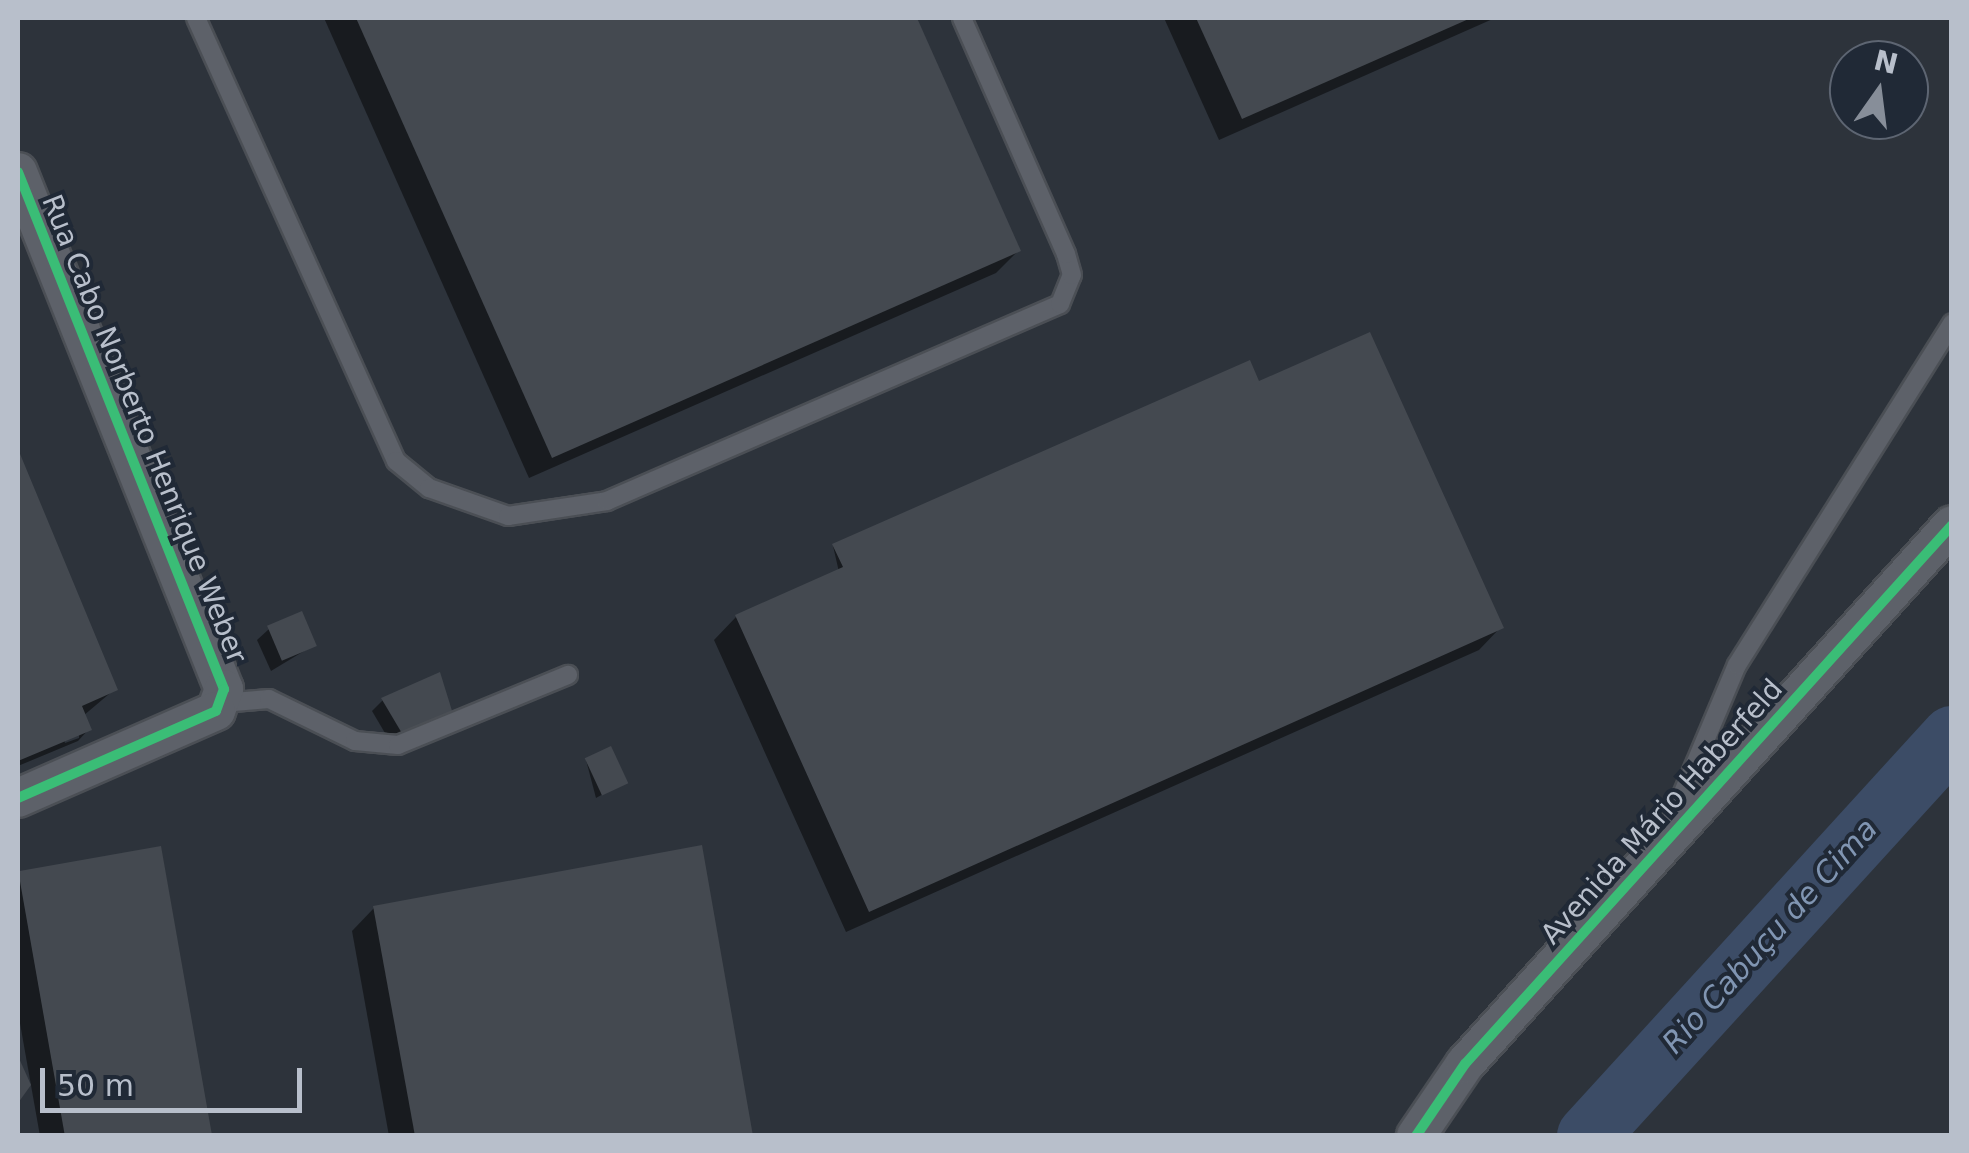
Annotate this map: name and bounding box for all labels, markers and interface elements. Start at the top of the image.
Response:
north arrow [1829,40,1929,140]
text: N [1871,44,1901,81]
street label: Rua Cabo Norberto Henrique Weber [34,190,254,668]
street label: Avenida Mário Haberfeld [1534,673,1790,951]
water label: Rio Cabuçu de Cima [1655,811,1885,1061]
scale bar [45,1048,308,1110]
text: 50 m [57,1068,134,1103]

